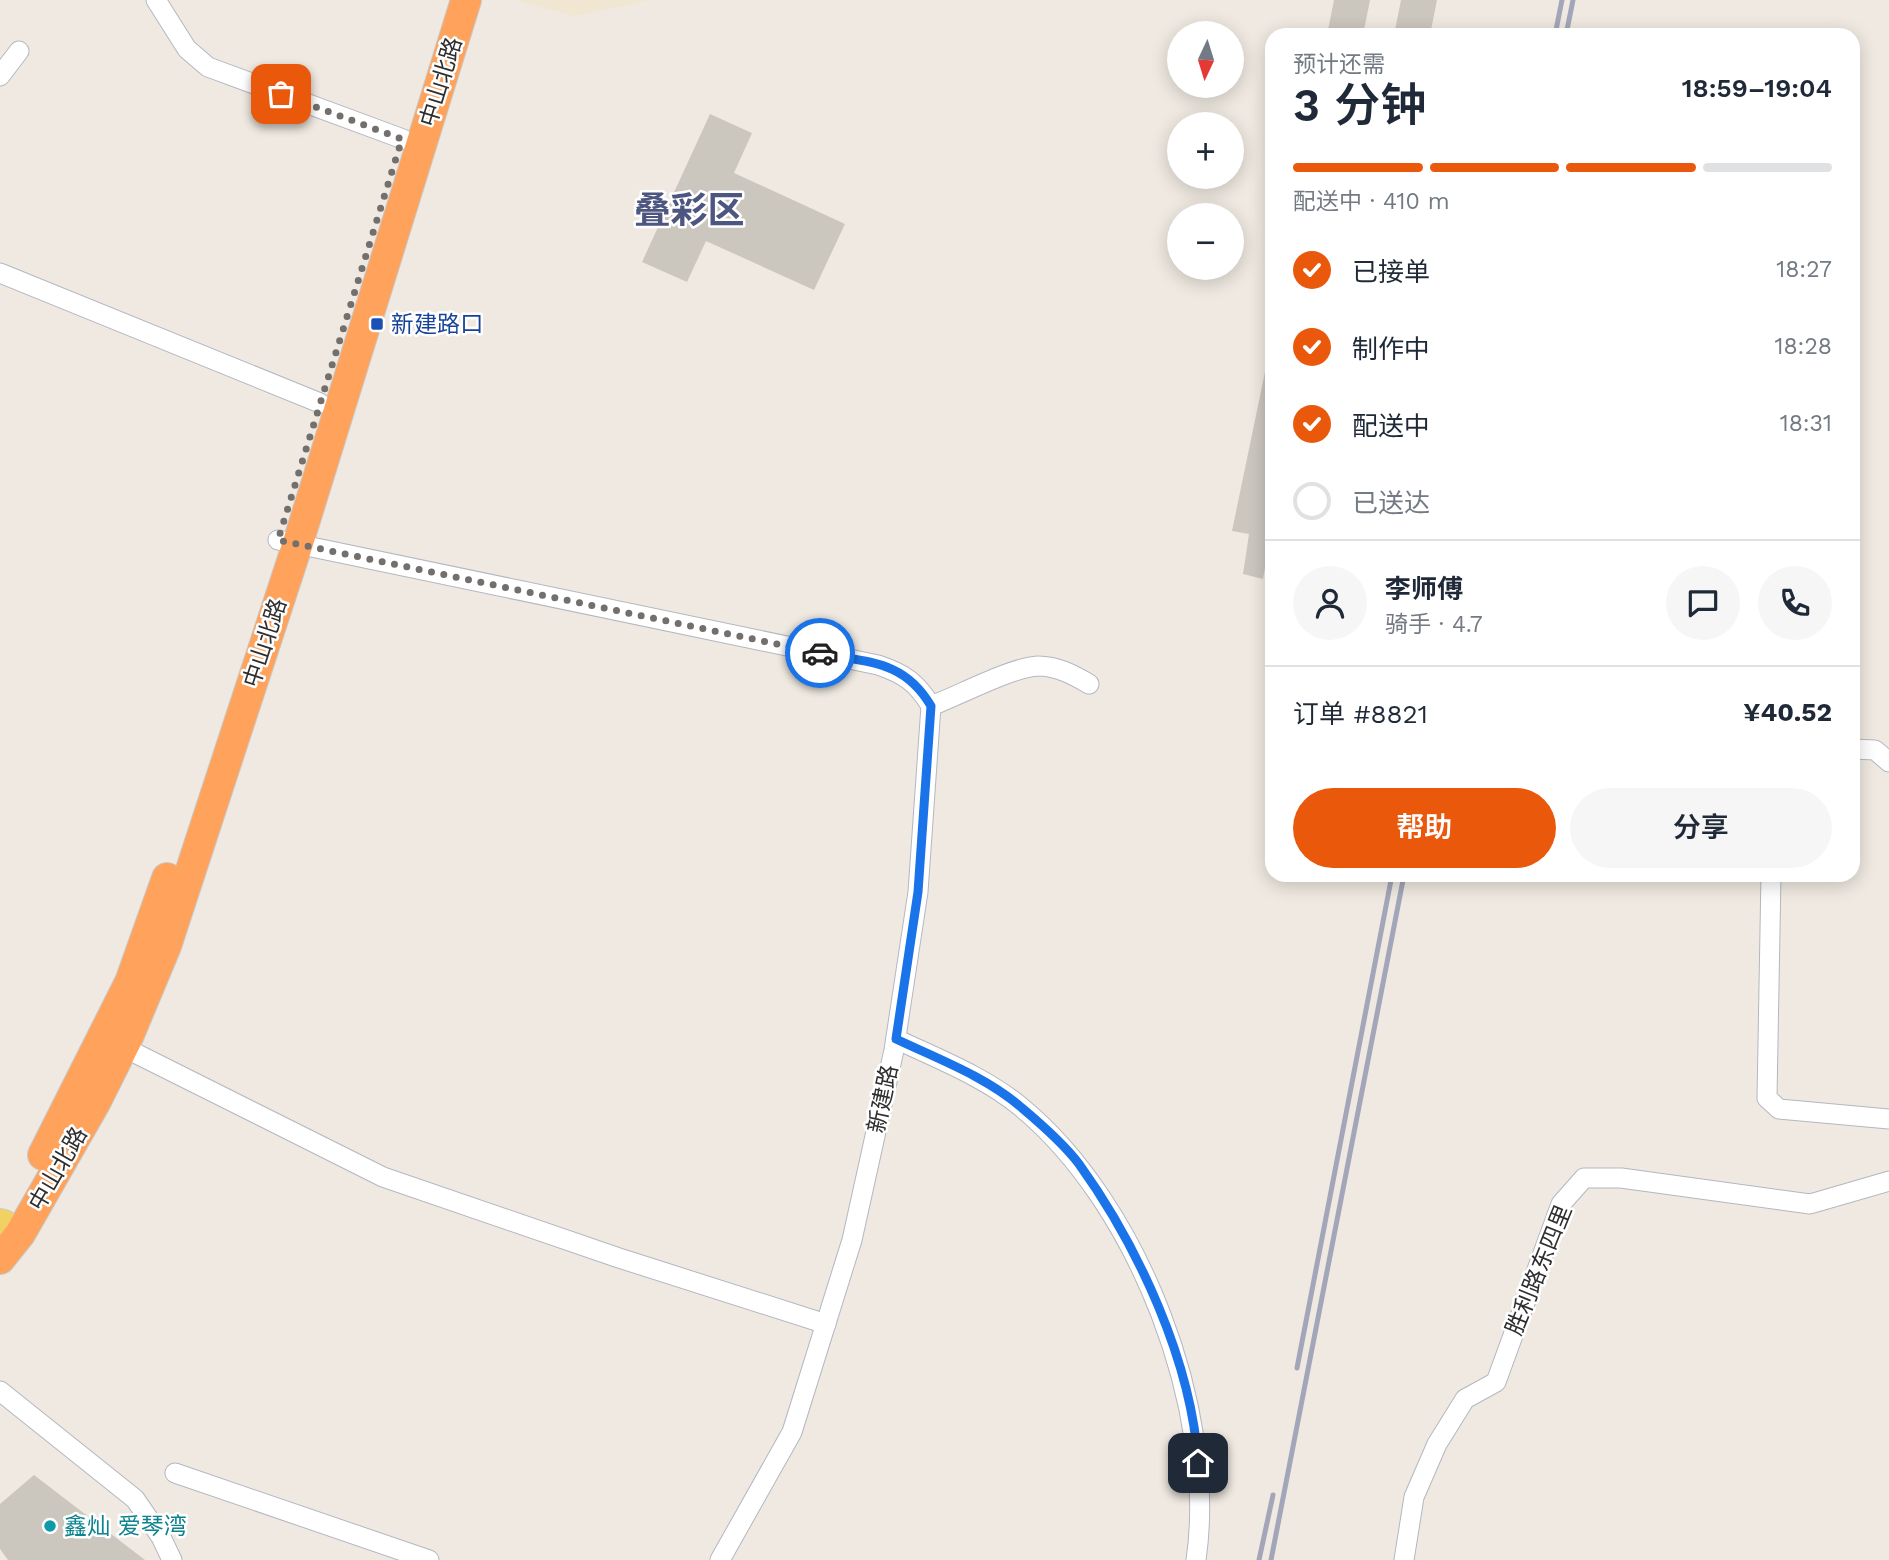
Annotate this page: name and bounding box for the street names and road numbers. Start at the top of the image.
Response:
street label: 中山北路 [415,34,467,130]
street label: 中山北路 [238,595,292,691]
street label: 新建路 [863,1062,903,1136]
street label: 中山北路 [23,1122,93,1216]
street label: 胜利路东四里 [1501,1201,1577,1339]

